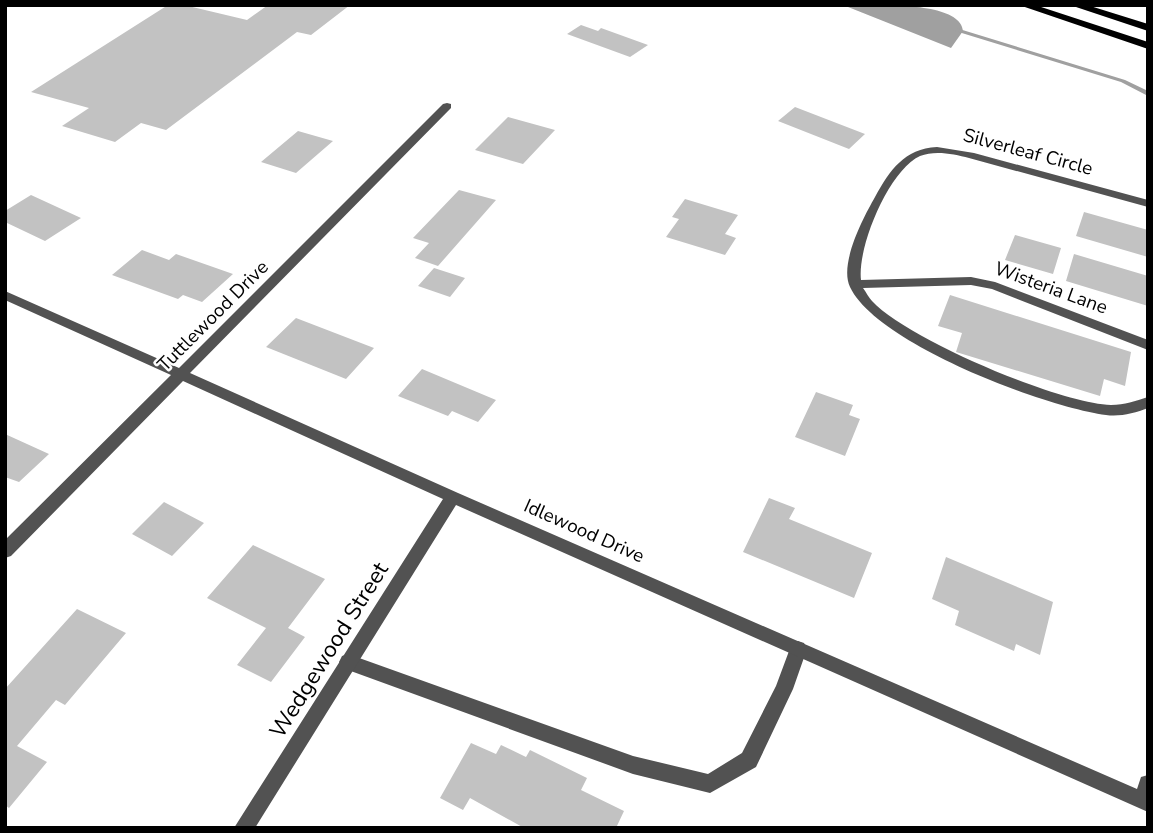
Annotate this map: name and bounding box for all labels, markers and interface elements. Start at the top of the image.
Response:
street label: Silverleaf Circle [960,122,1096,182]
street label: Tuttlewood Drive [152,255,274,377]
street label: Wisteria Lane [991,256,1111,320]
street label: Idlewood Drive [520,493,648,569]
street label: Wedgewood Street [262,555,396,744]

